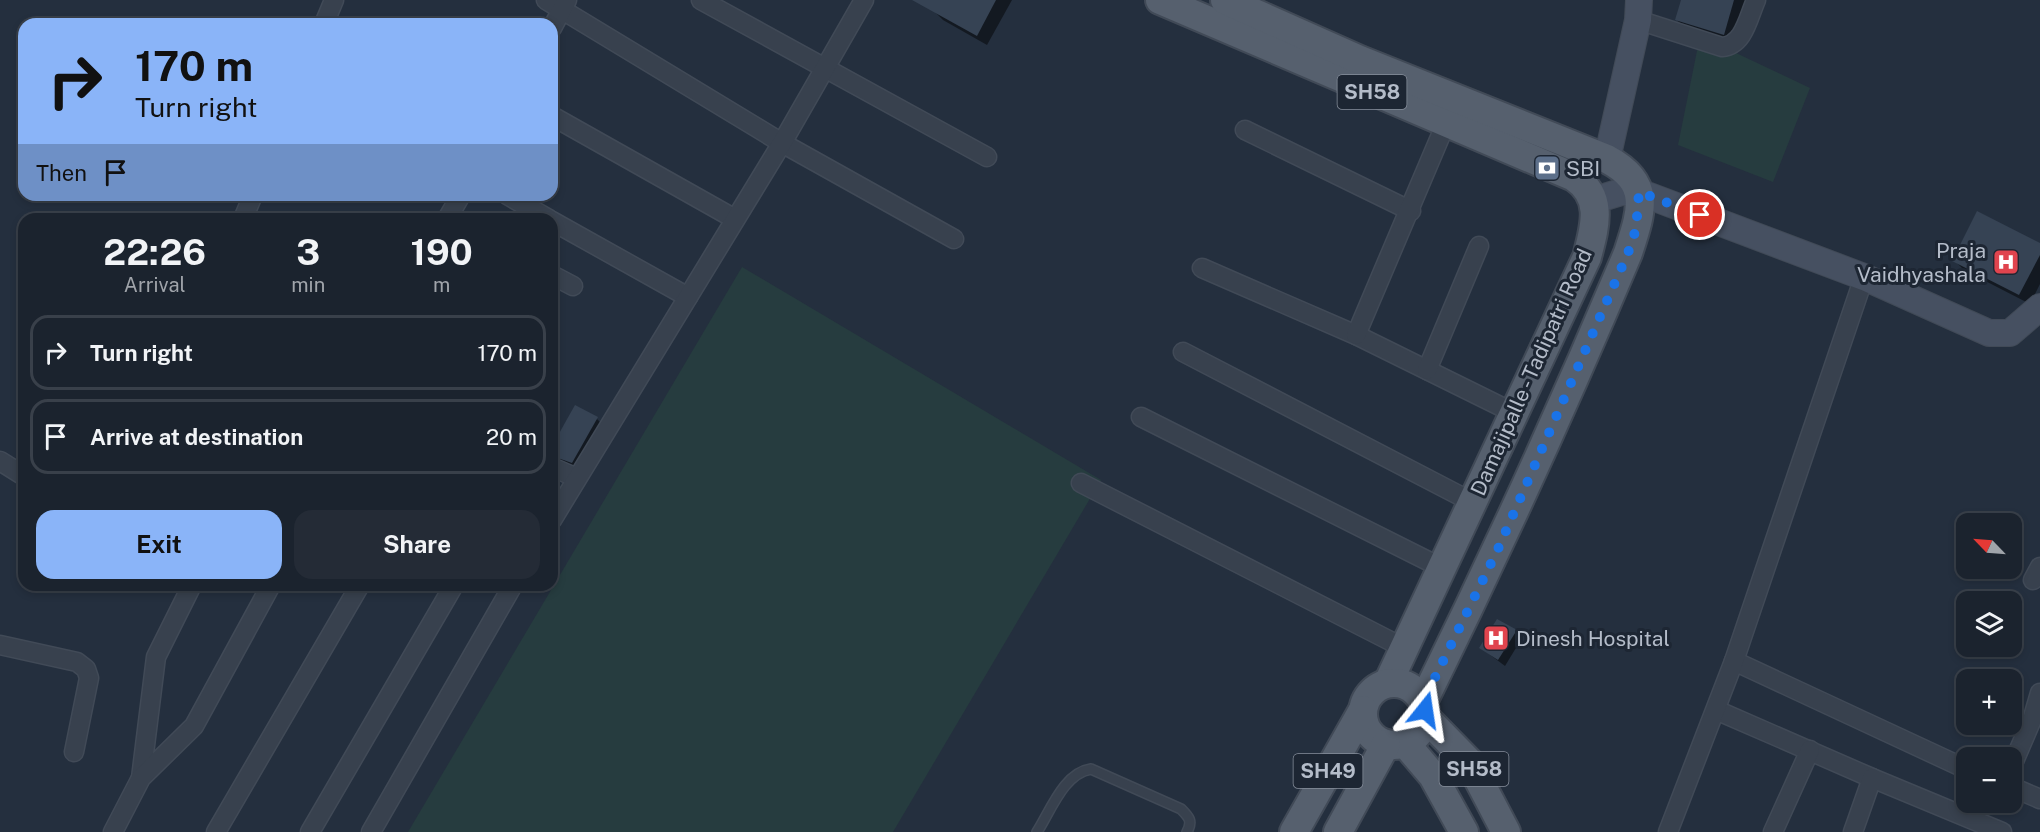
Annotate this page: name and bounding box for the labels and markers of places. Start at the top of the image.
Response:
bank icon: SBI [1532,153,1562,183]
place label: SBI [1566,156,1600,181]
pin [1674,189,1725,240]
place label: Praja Vaidhyashala [1857,238,1986,287]
hospital icon: Praja Vaidhyashala [1991,247,2021,277]
hospital icon: Dinesh Hospital [1481,623,1511,653]
place label: Dinesh Hospital [1516,626,1670,651]

